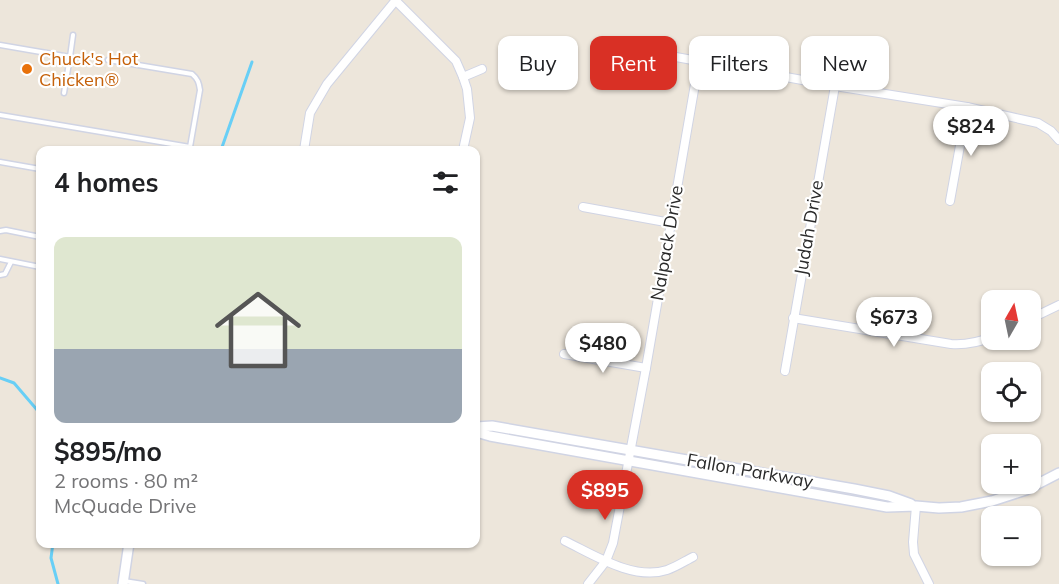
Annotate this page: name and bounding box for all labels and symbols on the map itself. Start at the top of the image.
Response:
place label: Chuck's Hot Chicken® [39,47,138,91]
marker: Chuck's Hot Chicken® [20,62,34,76]
pin: $824 [935,106,1007,157]
street label: Judah Drive [789,178,828,277]
street label: Nalpack Drive [645,184,688,302]
north arrow [981,290,1041,350]
pin: $673 [858,297,930,348]
pin: $480 [567,323,639,374]
street label: Fallon Parkway [685,448,816,493]
pin: $895 [569,470,641,521]

